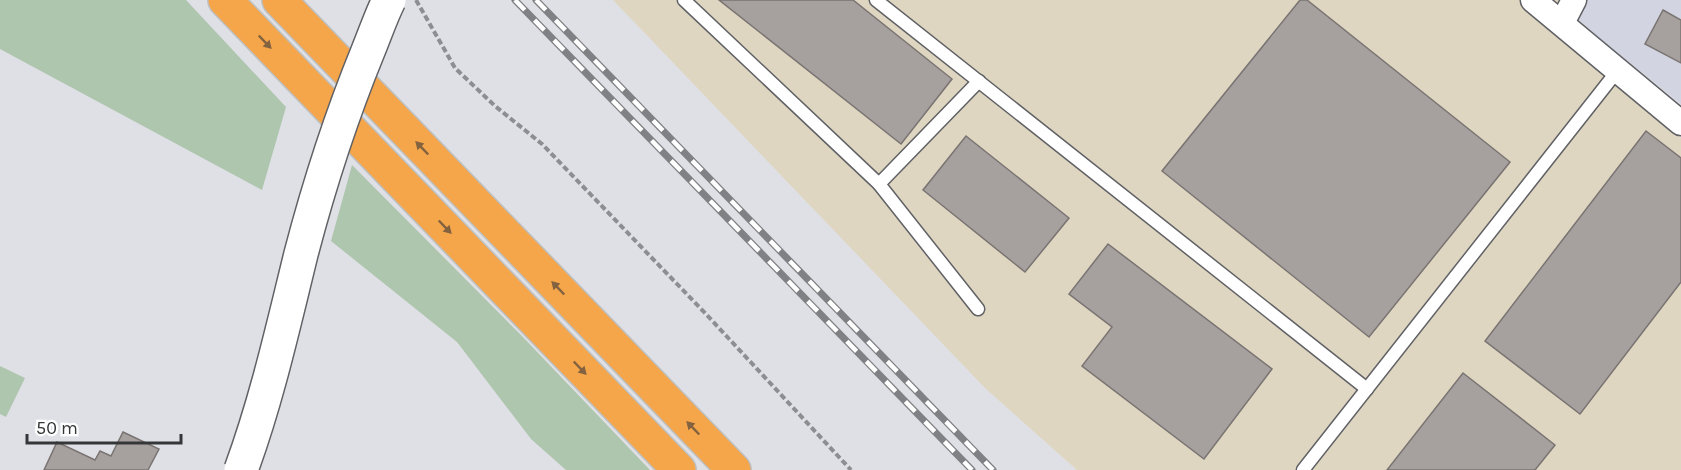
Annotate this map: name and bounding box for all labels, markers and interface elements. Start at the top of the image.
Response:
one-way arrow [258,35,272,49]
one-way arrow [415,140,429,155]
one-way arrow [437,220,451,234]
one-way arrow [551,281,565,295]
one-way arrow [573,360,587,374]
scale bar [27,407,182,445]
text: 50 m [36,417,78,439]
one-way arrow [687,421,701,435]

